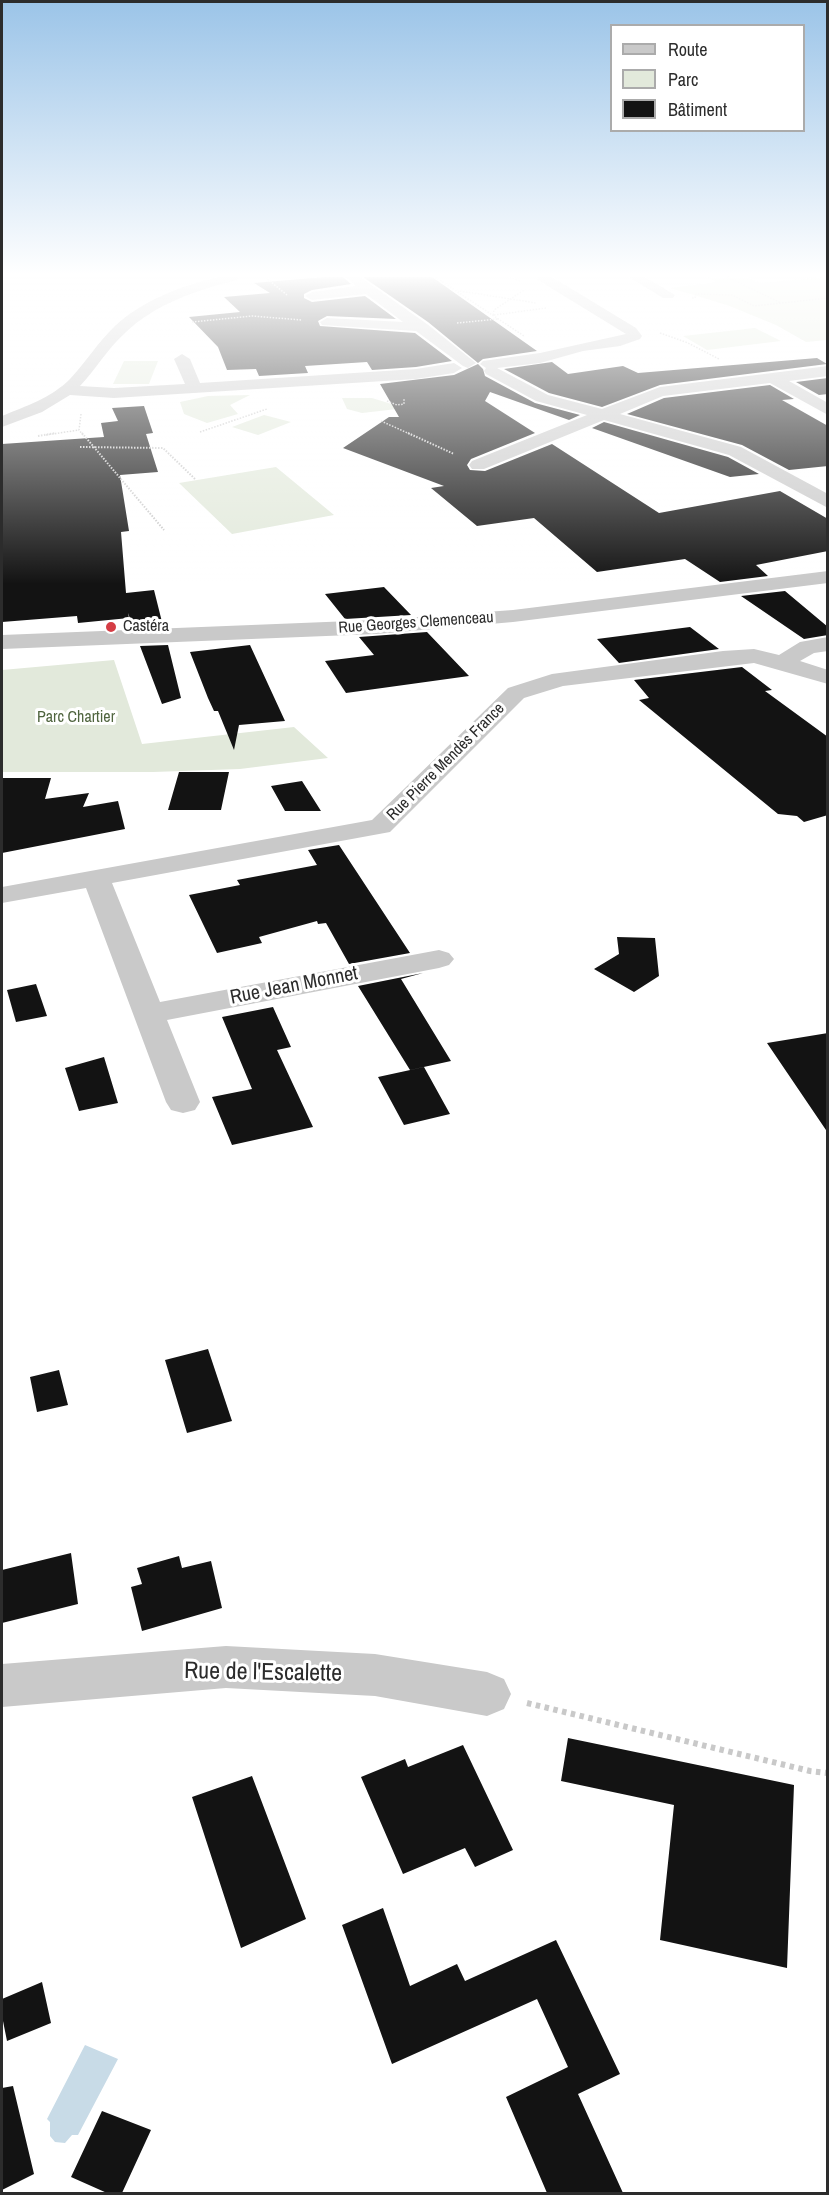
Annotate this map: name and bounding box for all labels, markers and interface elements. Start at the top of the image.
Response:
legend [610,24,805,132]
text: Route [668,37,707,62]
text: Parc [668,67,698,92]
text: Bâtiment [668,97,727,122]
street label: Rue Georges Clemenceau [338,608,494,638]
place label: Castéra [123,617,169,637]
marker: Castéra [104,620,118,634]
street label: Rue Pierre Mendès France [383,699,509,825]
park label: Parc Chartier [37,708,115,728]
street label: Rue Jean Monnet [228,962,360,1010]
street label: Rue de l'Escalette [184,1657,342,1689]

